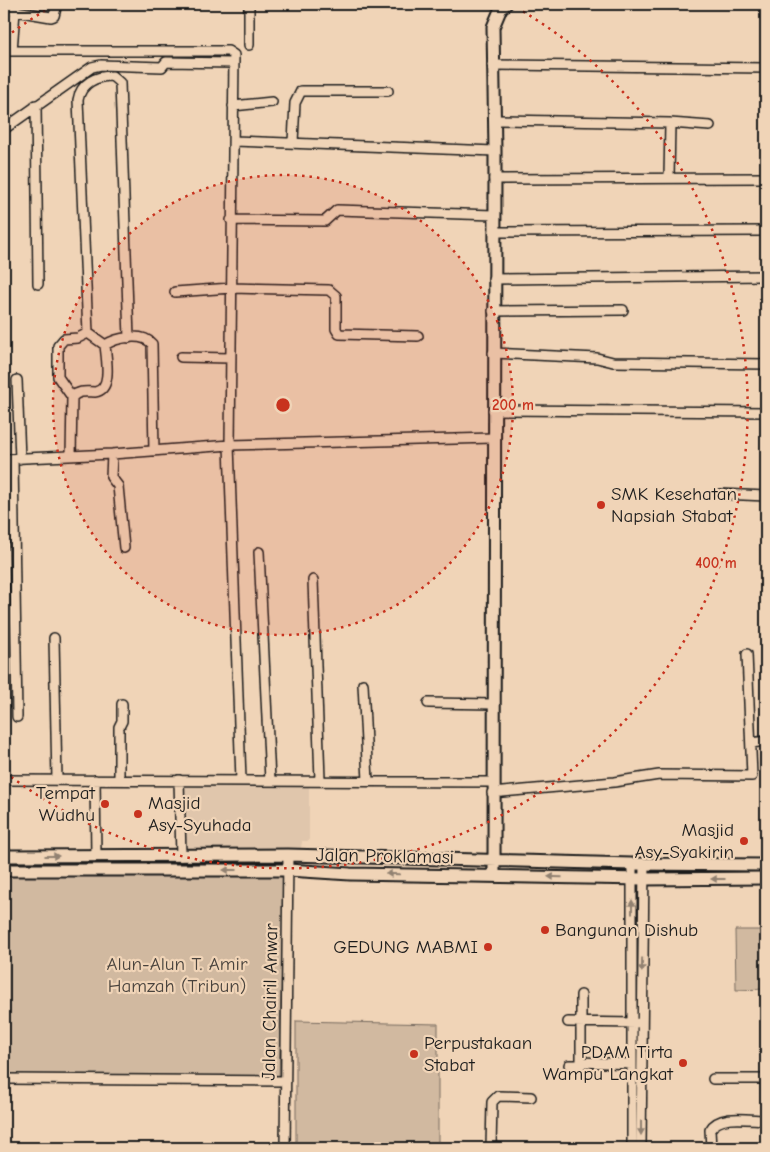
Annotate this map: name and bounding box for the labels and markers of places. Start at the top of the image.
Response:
centre of rings [274,396,292,414]
place label: SMK Kesehatan Napsiah Stabat [611,483,737,527]
marker: SMK Kesehatan Napsiah Stabat [595,499,607,511]
place label: Tempat Wudhu [36,782,96,826]
place label: Masjid Asy-Syuhada [148,792,252,836]
marker: Tempat Wudhu [99,798,111,810]
marker: Masjid Asy-Syuhada [132,808,144,820]
place label: Masjid Asy-Syakirin [635,819,734,863]
marker: Masjid Asy-Syakirin [738,835,750,847]
place label: Bangunan Dishub [555,919,698,941]
marker: Bangunan Dishub [539,924,551,936]
place label: GEDUNG MABMI [333,936,478,958]
marker: GEDUNG MABMI [482,941,494,953]
place label: Perpustakaan Stabat [424,1032,532,1076]
place label: PDAM Tirta Wampu Langkat [543,1041,674,1085]
marker: Perpustakaan Stabat [408,1048,420,1060]
marker: PDAM Tirta Wampu Langkat [677,1057,689,1069]

